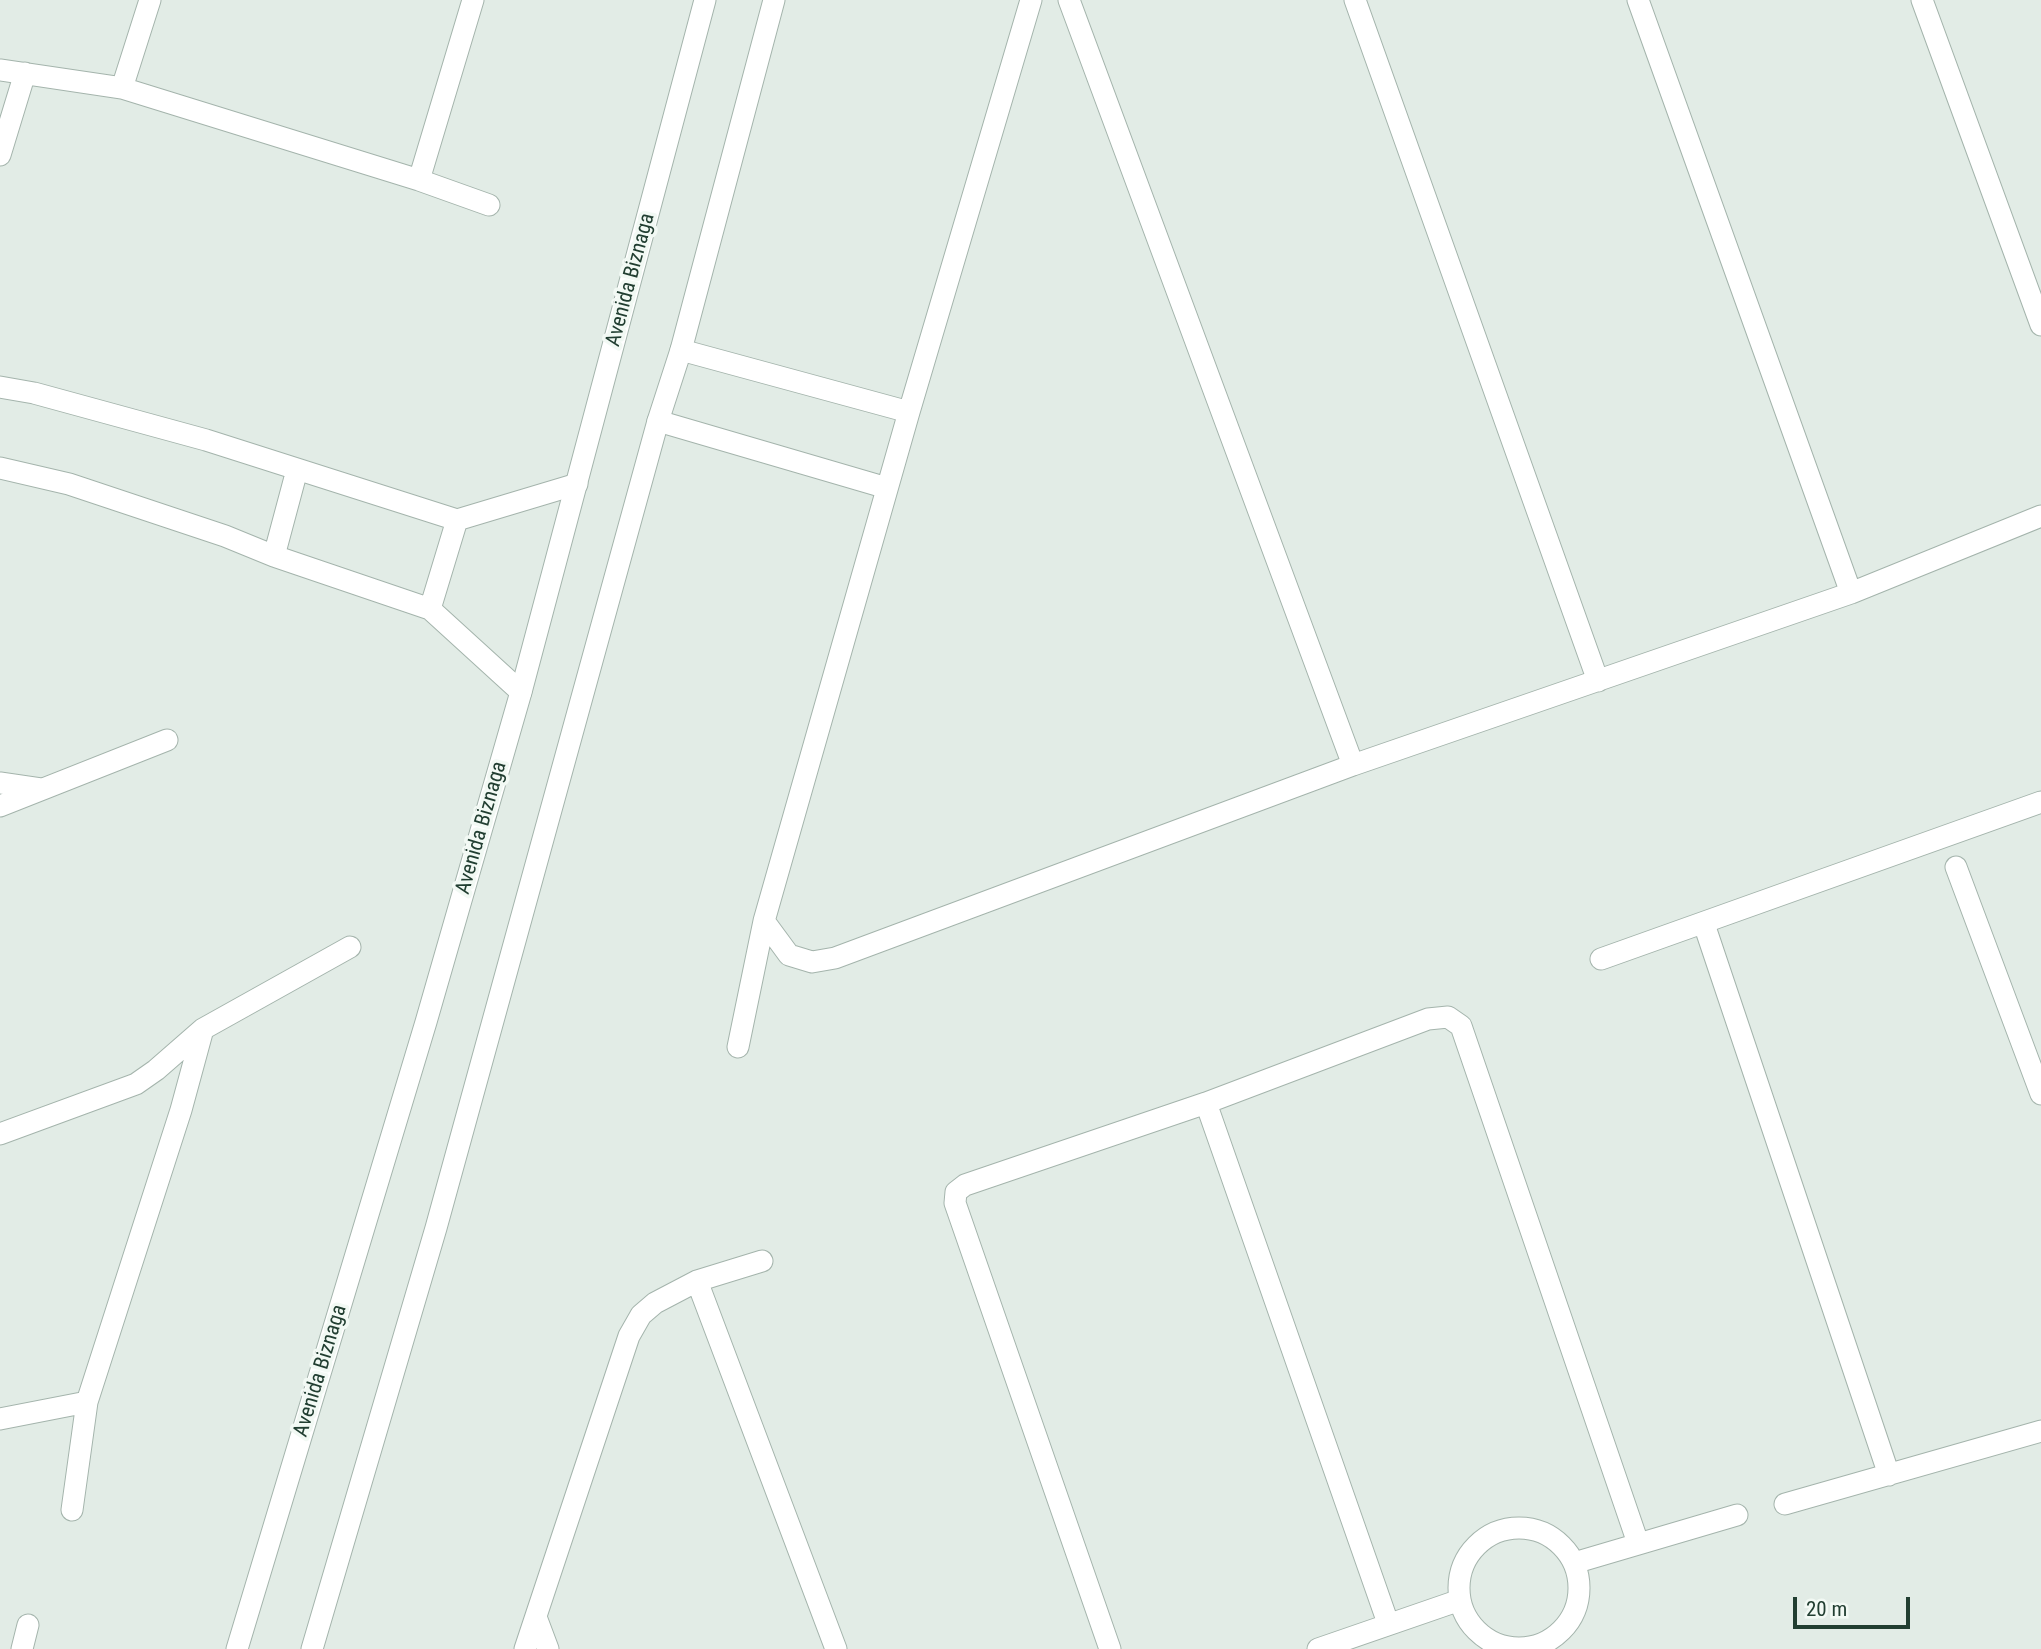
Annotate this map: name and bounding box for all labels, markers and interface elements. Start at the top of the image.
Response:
street label: Avenida Biznaga [601,211,661,349]
street label: Avenida Biznaga [451,759,513,897]
street label: Avenida Biznaga [289,1302,353,1440]
scale bar [1796,1582,1913,1626]
text: 20 m [1806,1597,1847,1621]

